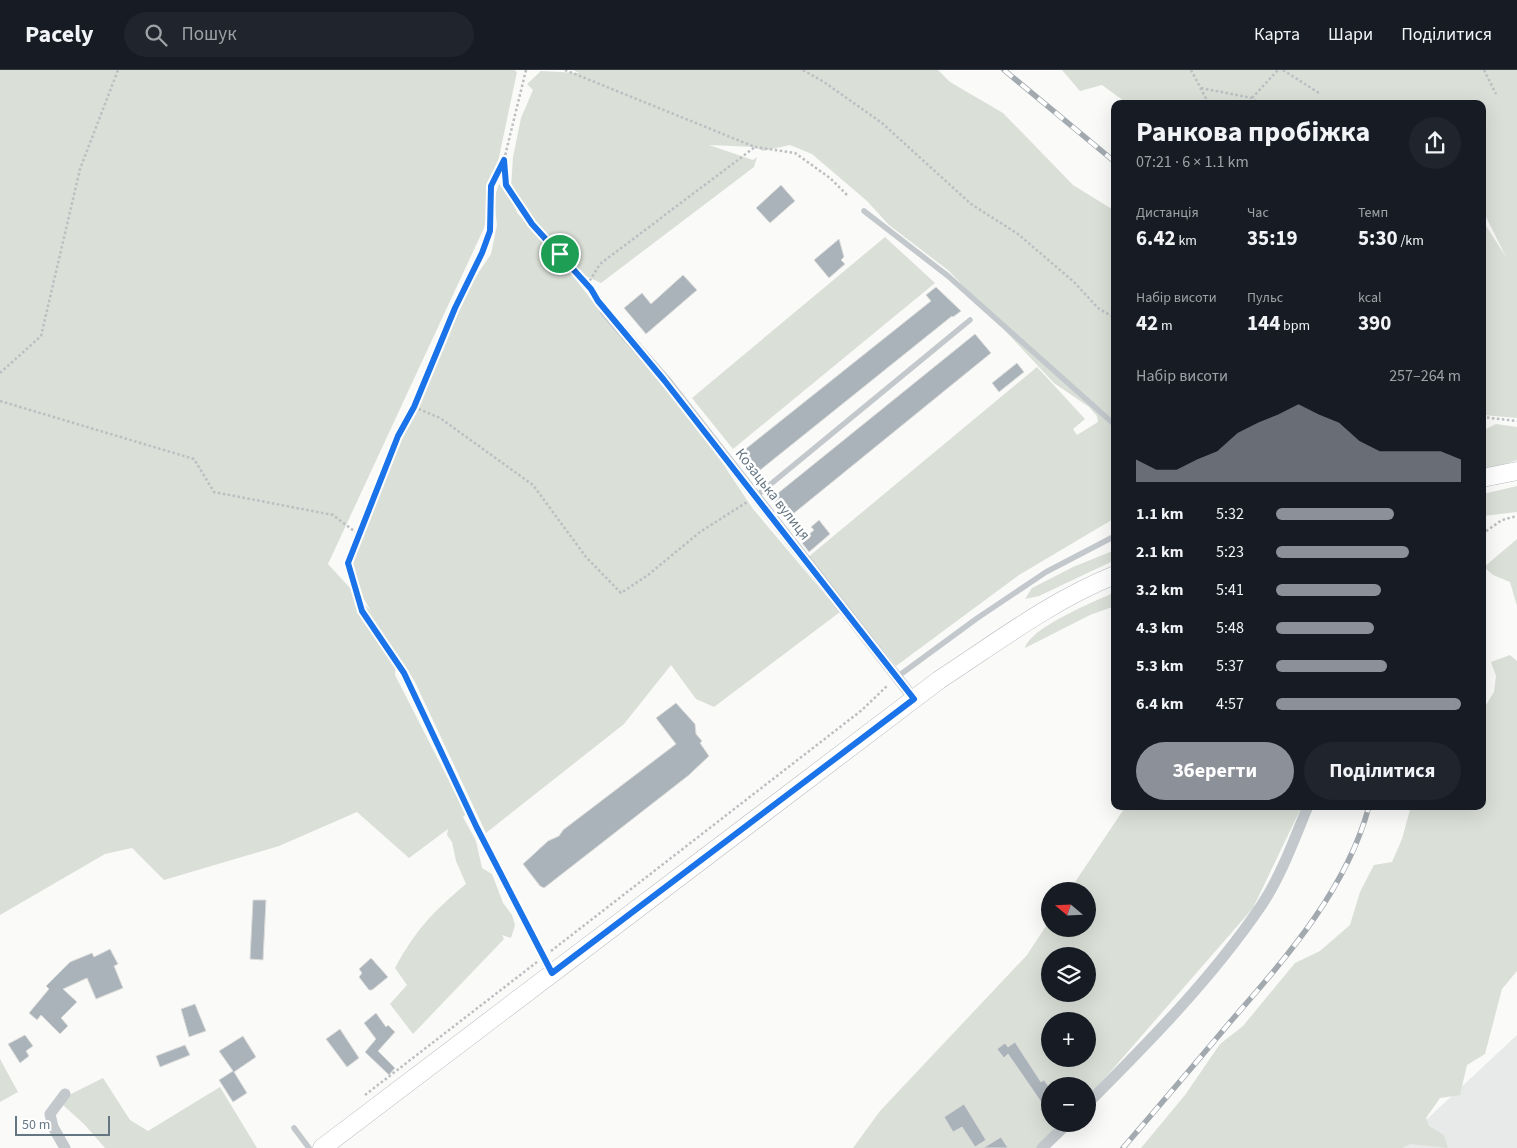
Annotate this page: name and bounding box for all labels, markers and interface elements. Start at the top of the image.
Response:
search box [124,12,474,57]
text: Pacely [25,17,94,52]
icon: search [142,21,170,49]
text: Пошук [182,21,237,48]
text: Карта [1254,22,1300,47]
text: Шари [1328,22,1373,47]
text: Поділитися [1401,22,1492,47]
text: Ранкова пробіжка [1136,112,1370,152]
button: share [1409,117,1461,169]
text: 07:21 · 6 × 1.1 km [1136,151,1249,173]
text: Дистанція [1136,203,1199,223]
text: Час [1247,203,1269,223]
text: Темп [1358,203,1388,223]
text: 6.42 [1136,223,1176,253]
text: 35:19 [1247,223,1298,253]
text: 5:30 [1358,223,1398,253]
text: km [1176,231,1197,251]
text: /km [1398,231,1424,251]
pin [539,233,581,275]
icon: arrive [546,240,574,268]
text: Набір висоти [1136,288,1217,308]
text: Пульс [1247,288,1283,308]
text: kcal [1358,288,1382,308]
text: 42 [1136,308,1158,338]
text: 144 [1247,308,1280,338]
text: 390 [1358,308,1391,338]
text: m [1158,316,1173,336]
text: bpm [1280,316,1310,336]
text: Набір висоти [1136,365,1228,387]
text: 257–264 m [1389,365,1461,387]
street label: Козацька вулиця [730,444,815,545]
text: 1.1 km [1136,503,1183,525]
text: 5:32 [1216,503,1244,525]
text: 2.1 km [1136,541,1183,563]
text: 5:23 [1216,541,1244,563]
text: 3.2 km [1136,579,1183,601]
text: 5:41 [1216,579,1244,601]
text: 4.3 km [1136,617,1183,639]
text: 5:48 [1216,617,1244,639]
text: 5.3 km [1136,655,1183,677]
text: 5:37 [1216,655,1244,677]
text: 6.4 km [1136,693,1183,715]
text: 4:57 [1216,693,1244,715]
button: Зберегти [1136,742,1294,800]
button: Поділитися [1304,742,1461,800]
north arrow [1041,882,1096,938]
map controls [1041,882,1096,1132]
button: layers [1041,947,1096,1002]
button: + [1041,1012,1096,1067]
button: − [1041,1077,1096,1132]
scale bar [15,1113,110,1136]
text: 50 m [22,1115,50,1135]

